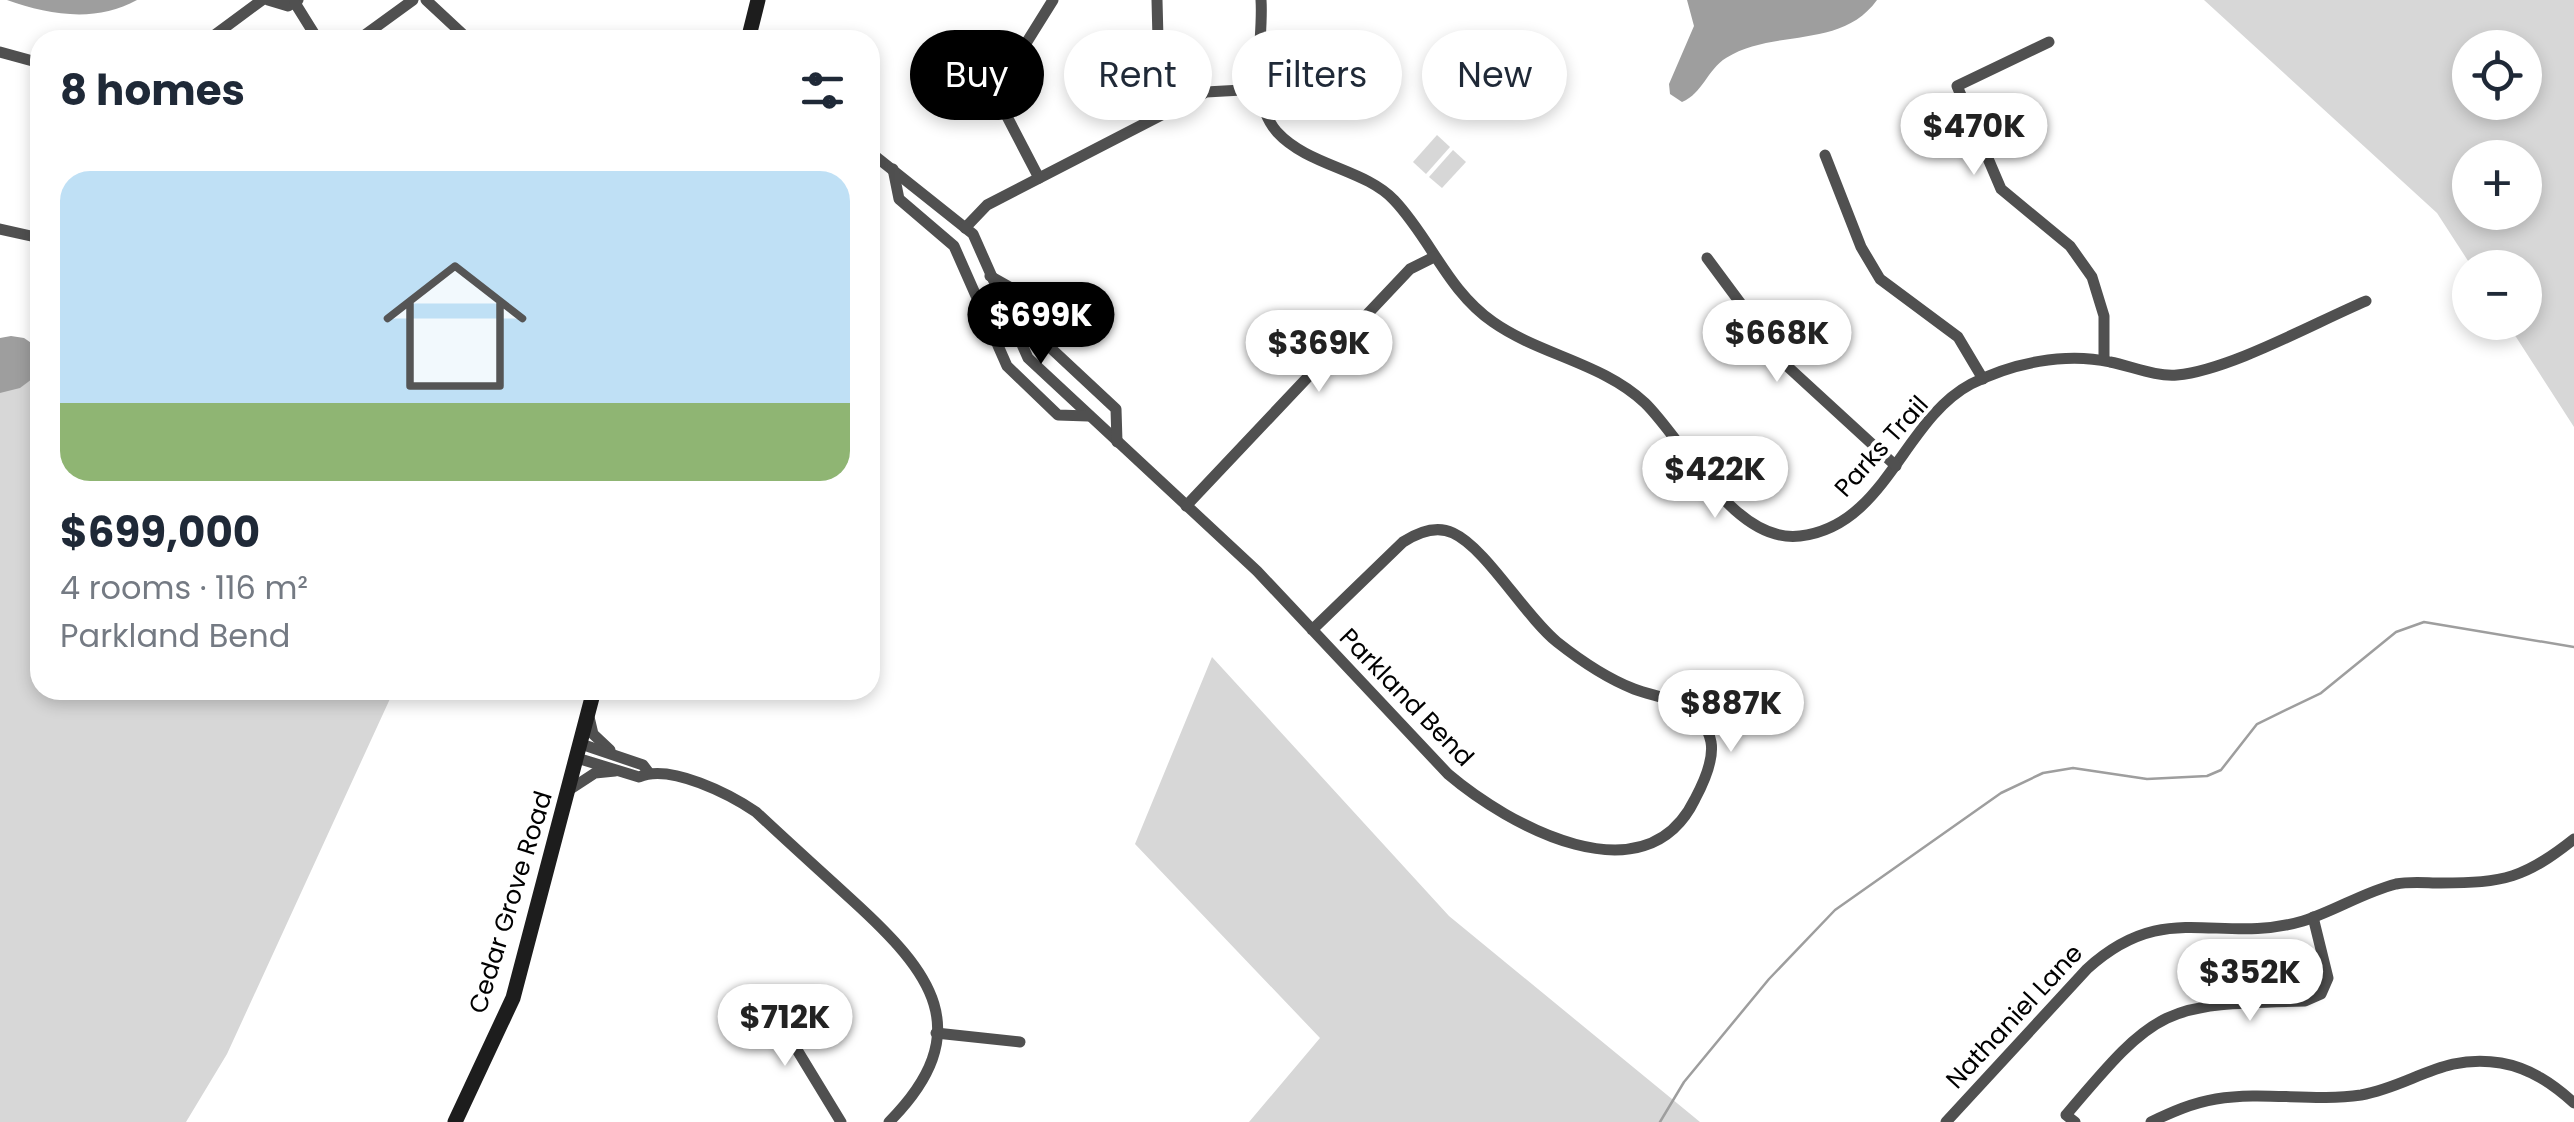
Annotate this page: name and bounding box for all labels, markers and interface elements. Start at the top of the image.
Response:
chip: Buy [910,30,1044,120]
chip: Rent [1064,30,1212,120]
chip: Filters [1232,30,1402,120]
chip: New [1422,30,1567,120]
map controls [2452,30,2542,340]
button: locate [2452,30,2542,120]
text: 8 homes [60,61,245,120]
icon: filters [795,63,850,118]
pin: $470K [1904,93,2044,178]
text: $470K [1922,103,2026,148]
button: + [2452,140,2542,230]
icon: home [365,236,545,416]
button: − [2452,250,2542,340]
pin: $699K [971,282,1111,367]
text: $699K [989,292,1093,337]
pin: $668K [1707,300,1847,385]
pin: $369K [1249,310,1389,395]
text: $668K [1725,310,1829,355]
text: $369K [1268,320,1370,365]
street label: Parks Trail [1826,388,1936,505]
pin: $422K [1645,436,1785,521]
text: $422K [1664,446,1766,491]
text: $699,000 [60,503,260,562]
text: 4 rooms · 116 m² [60,565,308,610]
text: Parkland Bend [60,613,290,658]
street label: Parkland Bend [1332,620,1482,774]
pin: $887K [1661,670,1801,755]
text: $887K [1680,680,1782,725]
street label: Cedar Grove Road [460,787,561,1018]
street label: Nathaniel Lane [1938,936,2091,1096]
pin: $352K [2180,939,2320,1024]
text: $352K [2199,949,2301,994]
pin: $712K [715,984,855,1069]
text: $712K [740,994,830,1039]

